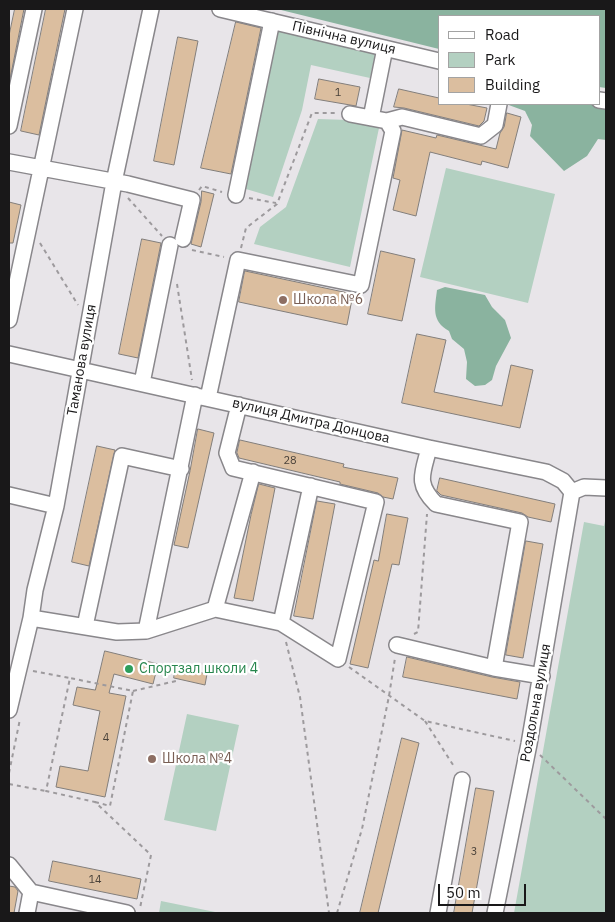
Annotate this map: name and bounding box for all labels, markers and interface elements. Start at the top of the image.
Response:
legend [438,15,600,105]
street label: Північна вулиця [291,18,397,58]
text: Road [485,25,520,44]
text: Park [485,50,515,69]
text: Building [485,75,540,94]
house number: 1 [335,86,341,100]
place label: Школа №6 [293,292,363,308]
marker: Школа №6 [277,294,289,306]
street label: Таманова вулиця [64,303,100,417]
street label: вулиця Дмитра Донцова [231,395,391,447]
house number: 28 [283,454,297,468]
street label: Роздольна вулиця [517,643,555,763]
place label: Спортзал школи 4 [139,661,258,677]
marker: Спортзал школи 4 [123,663,135,675]
house number: 4 [103,731,109,745]
place label: Школа №4 [162,751,232,767]
marker: Школа №4 [146,753,158,765]
house number: 3 [471,845,477,859]
house number: 14 [88,873,102,887]
scale bar [440,874,528,906]
text: 50 m [446,883,481,902]

